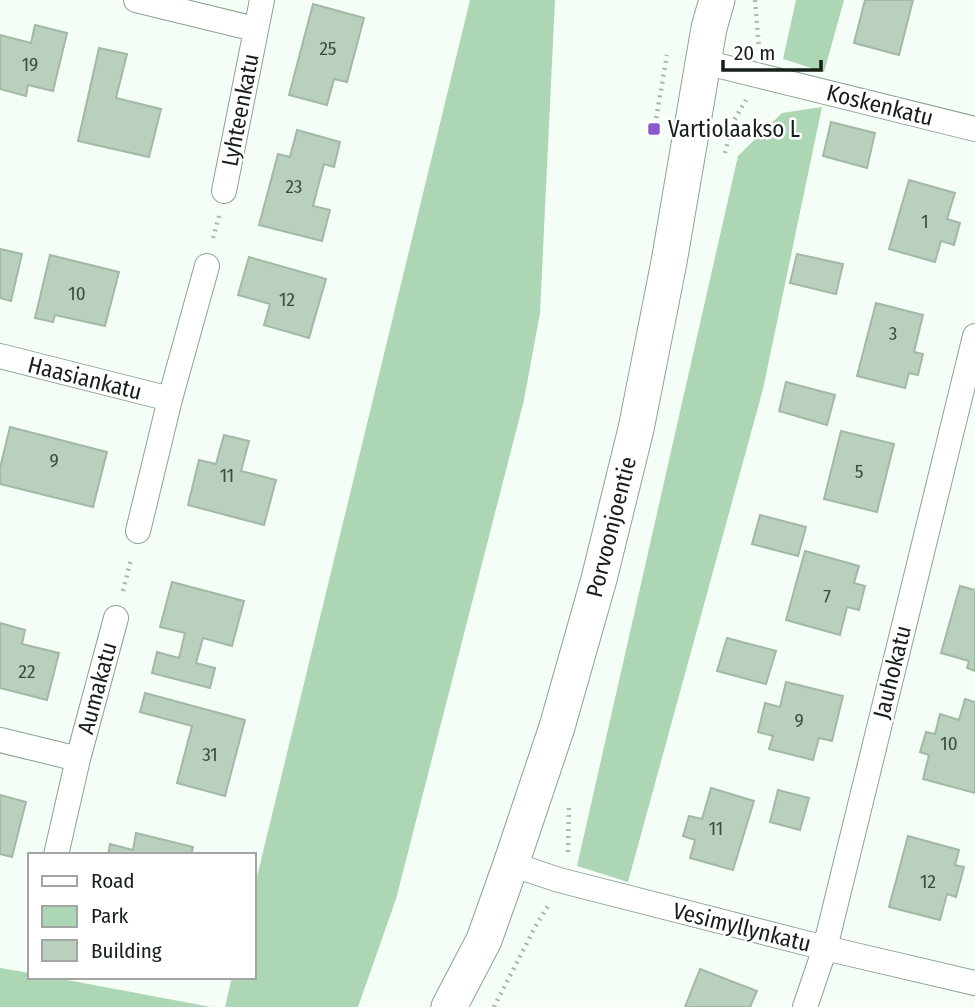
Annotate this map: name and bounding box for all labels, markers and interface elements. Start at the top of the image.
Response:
scale bar [723,28,821,72]
house number: 25 [319,37,337,60]
text: 20 m [734,40,775,66]
street label: Lyhteenkatu [215,51,265,169]
house number: 19 [22,53,38,76]
street label: Koskenkatu [824,78,936,132]
place label: Vartiolaakso L [668,115,800,143]
marker: Vartiolaakso L [646,121,662,137]
house number: 23 [286,175,302,198]
house number: 1 [921,210,929,233]
house number: 10 [68,282,86,305]
house number: 12 [279,288,295,311]
house number: 3 [889,322,897,345]
street label: Haasiankatu [25,350,145,406]
house number: 9 [49,449,59,472]
street label: Porvoonjoentie [580,454,642,600]
house number: 5 [855,460,863,483]
house number: 11 [220,464,234,487]
house number: 7 [823,585,831,608]
street label: Jauhokatu [867,623,917,721]
street label: Aumakatu [71,639,123,737]
house number: 22 [19,660,35,683]
house number: 9 [794,709,804,732]
house number: 10 [940,732,958,755]
house number: 31 [202,743,218,766]
house number: 11 [709,817,723,840]
legend [28,853,256,979]
text: Road [91,868,135,894]
house number: 12 [920,870,936,893]
street label: Vesimyllynkatu [670,896,814,958]
text: Park [91,903,129,929]
text: Building [91,938,162,964]

